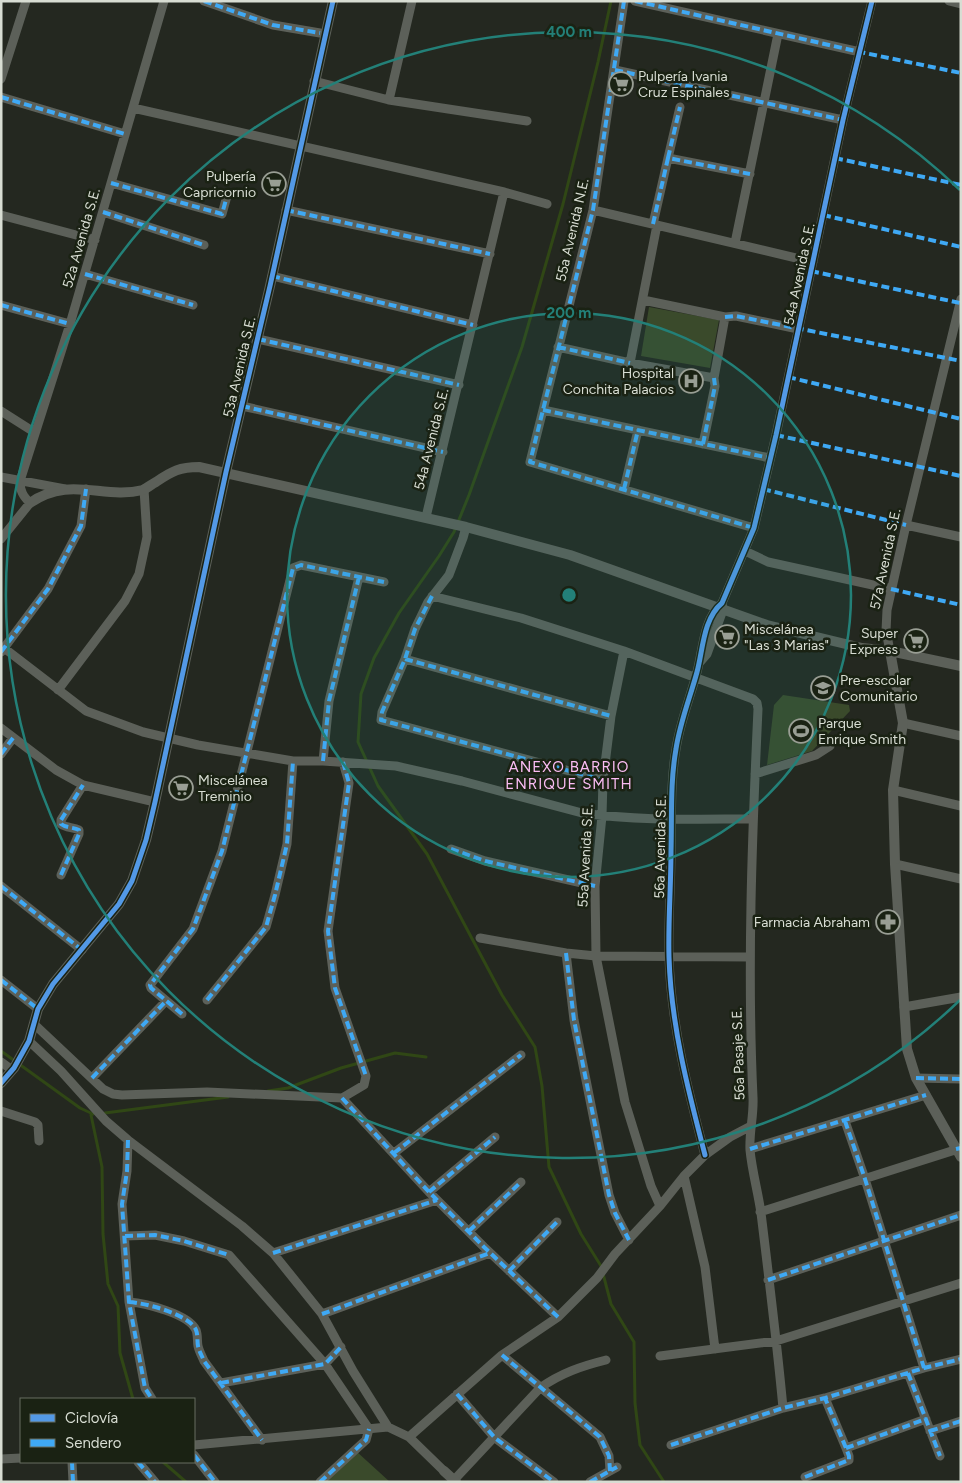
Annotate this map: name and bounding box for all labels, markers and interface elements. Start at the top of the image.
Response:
text: 400 m [546,23,592,41]
place label: Pulpería Ivania Cruz Espinales [638,68,730,101]
supermarket icon: Pulpería Ivania Cruz Espinales [608,71,634,97]
place label: Pulpería Capricornio [183,168,256,201]
supermarket icon: Pulpería Capricornio [261,171,287,197]
street label: 55a Avenida N.E. [552,177,593,283]
street label: 52a Avenida S.E. [59,186,104,290]
street label: 54a Avenida S.E. [780,221,819,327]
text: 200 m [547,304,591,322]
street label: 53a Avenida S.E. [220,315,259,419]
place label: Hospital Conchita Palacios [563,365,674,398]
hospital icon: Hospital Conchita Palacios [678,368,704,394]
street label: 54a Avenida S.E. [411,387,452,492]
street label: 57a Avenida S.E. [866,507,905,611]
centre of rings [560,586,578,604]
place label: Miscelánea "Las 3 Marias" [744,621,829,654]
supermarket icon: Miscelánea "Las 3 Marias" [714,624,740,650]
place label: Super Express [849,625,898,658]
supermarket icon: Super Express [903,628,929,654]
place label: Pre-escolar Comunitario [840,672,918,705]
school or university icon: Pre-escolar Comunitario [810,675,836,701]
place label: Parque Enrique Smith [818,715,906,748]
sports icon: Parque Enrique Smith [788,718,814,744]
district label: ANEXO BARRIO ENRIQUE SMITH [505,758,633,793]
place label: Miscelánea Treminio [198,772,268,805]
supermarket icon: Miscelánea Treminio [168,775,194,801]
street label: 56a Avenida S.E. [651,795,670,899]
street label: 55a Avenida S.E. [574,804,597,908]
pharmacy icon: Farmacia Abraham [875,909,901,935]
place label: Farmacia Abraham [754,914,870,931]
street label: 56a Pasaje S.E. [728,1007,749,1101]
legend [20,1398,195,1463]
text: Ciclovía [65,1409,118,1427]
text: Sendero [65,1434,122,1452]

